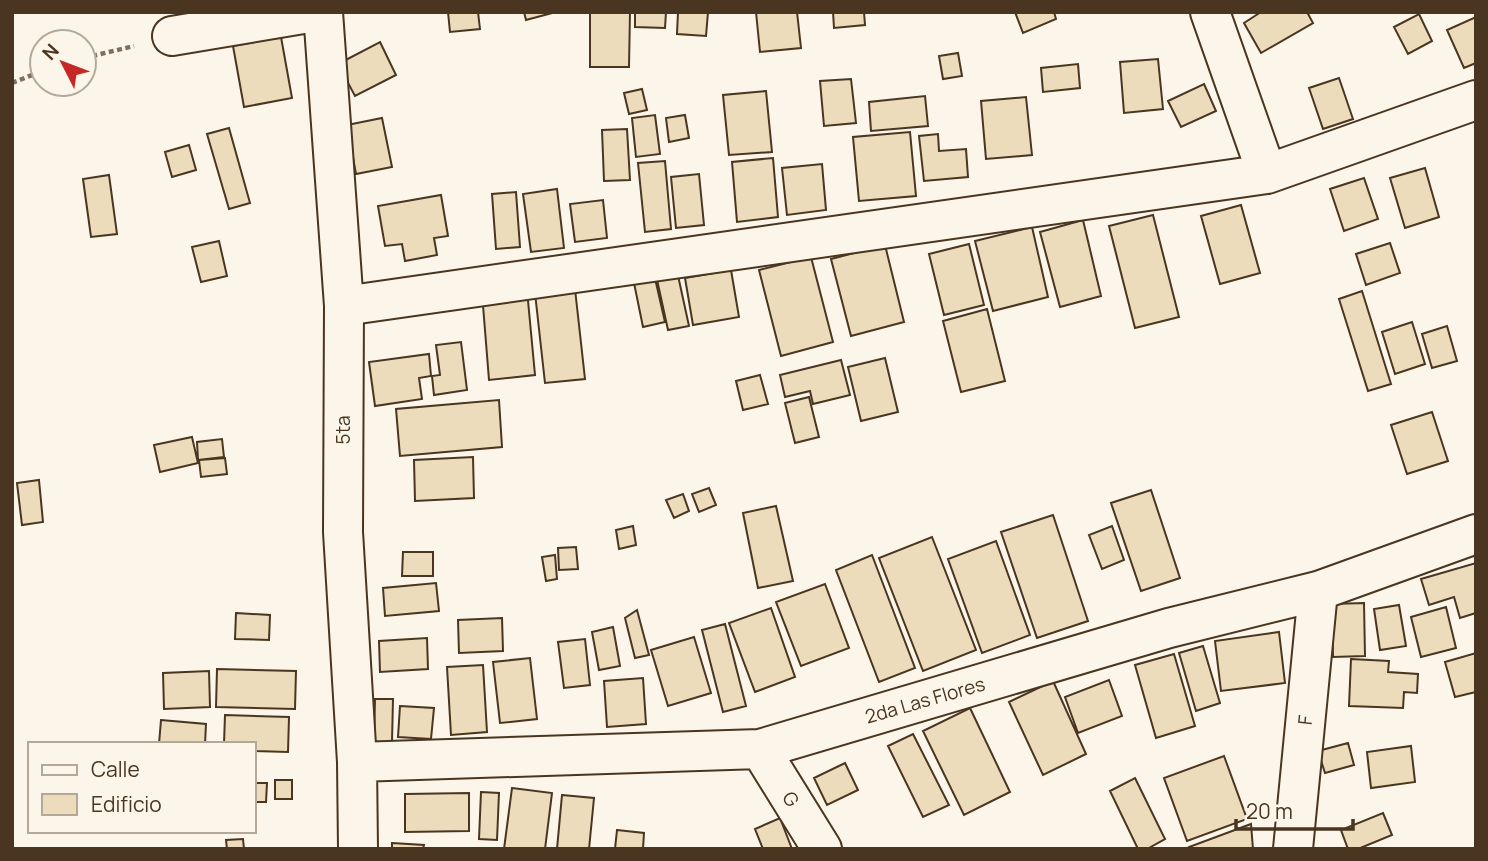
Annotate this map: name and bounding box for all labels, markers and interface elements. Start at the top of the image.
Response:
north arrow [28,28,98,98]
text: N [36,38,65,65]
street label: 5ta [330,415,356,445]
street label: 2da Las Flores [862,670,988,730]
street label: F [1292,713,1318,726]
legend [28,742,256,833]
text: Calle [91,755,140,783]
street label: G [776,786,806,812]
scale bar [1236,788,1353,832]
text: Edificio [91,790,162,818]
text: 20 m [1246,797,1293,825]

